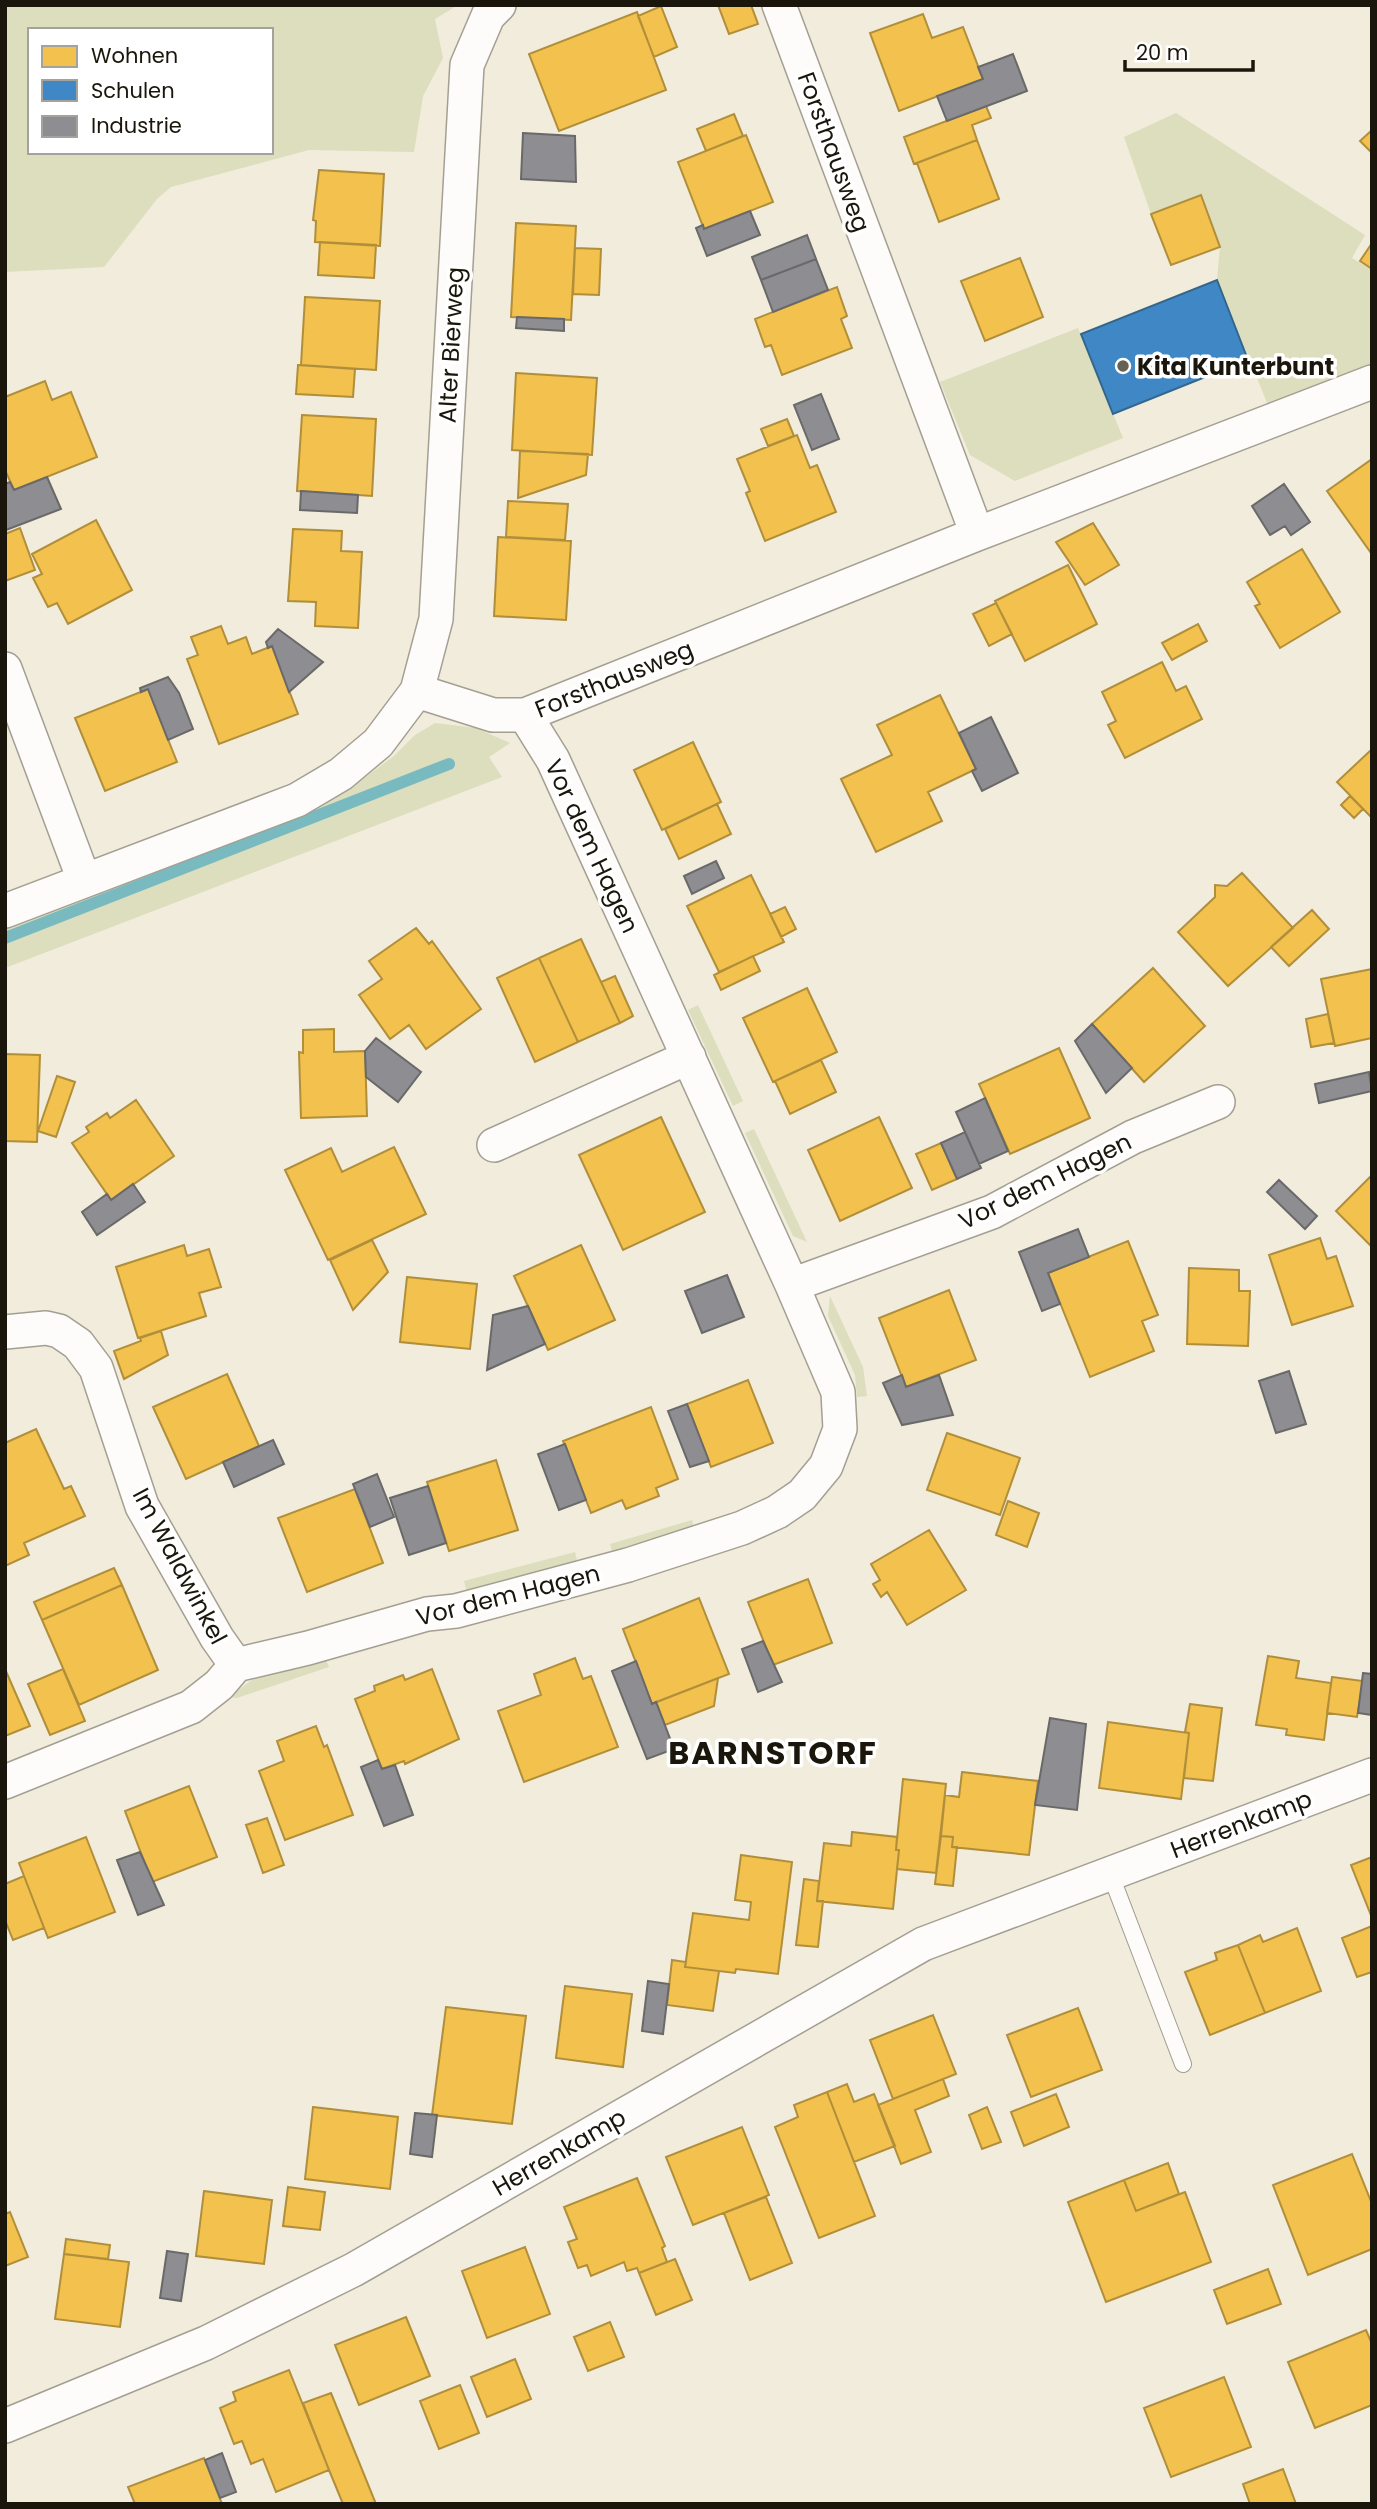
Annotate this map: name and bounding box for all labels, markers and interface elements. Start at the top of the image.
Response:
legend [28,28,273,154]
scale bar [1125,28,1253,72]
text: 20 m [1136,38,1189,67]
text: Wohnen [91,41,178,70]
street label: Forsthausweg [790,67,878,237]
text: Schulen [91,76,175,105]
text: Industrie [91,111,182,140]
street label: Alter Bierweg [430,266,472,424]
place label: Kita Kunterbunt [1137,350,1334,383]
marker: Kita Kunterbunt [1115,358,1131,374]
street label: Forsthausweg [530,632,698,726]
street label: Vor dem Hagen [537,754,647,938]
street label: Vor dem Hagen [953,1125,1137,1237]
street label: Im Waldwinkel [125,1482,235,1650]
street label: Vor dem Hagen [413,1556,603,1634]
district label: BARNSTORF [668,1730,878,1775]
street label: Herrenkamp [1165,1782,1317,1866]
street label: Herrenkamp [486,2100,632,2204]

